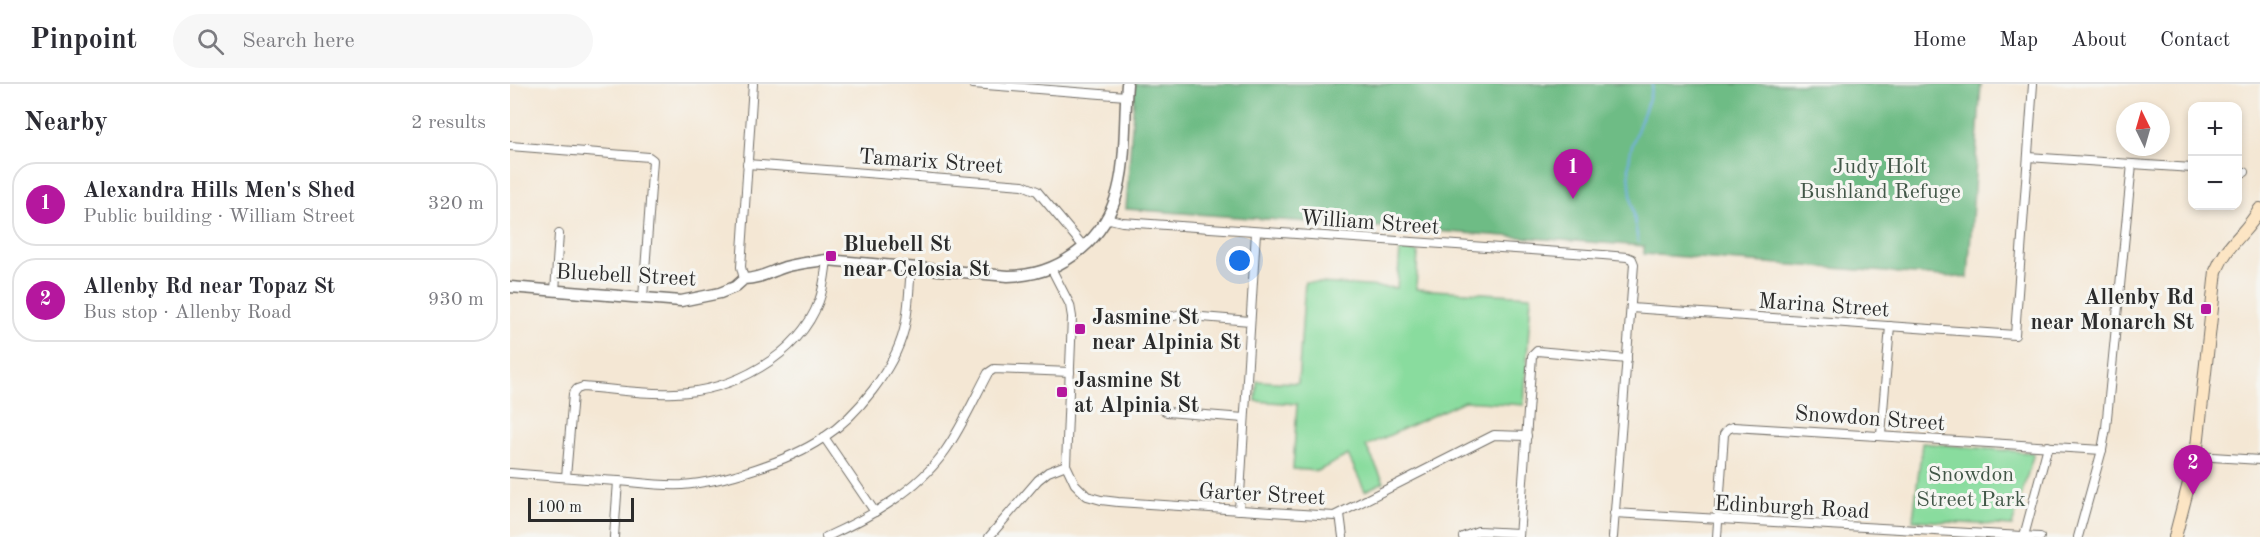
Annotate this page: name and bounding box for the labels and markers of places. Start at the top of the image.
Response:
pin: 1 [1554,150,1592,199]
place label: Bluebell St near Celosia St [843,234,990,281]
marker: Bluebell St near Celosia St [824,249,838,263]
place label: Allenby Rd near Monarch St [2030,287,2194,334]
marker: Allenby Rd near Monarch St [2199,302,2213,316]
place label: Jasmine St near Alpinia St [1092,307,1241,354]
marker: Jasmine St near Alpinia St [1073,322,1087,336]
place label: Jasmine St at Alpinia St [1074,370,1199,417]
marker: Jasmine St at Alpinia St [1055,385,1069,399]
pin: 2 [2174,446,2212,495]

